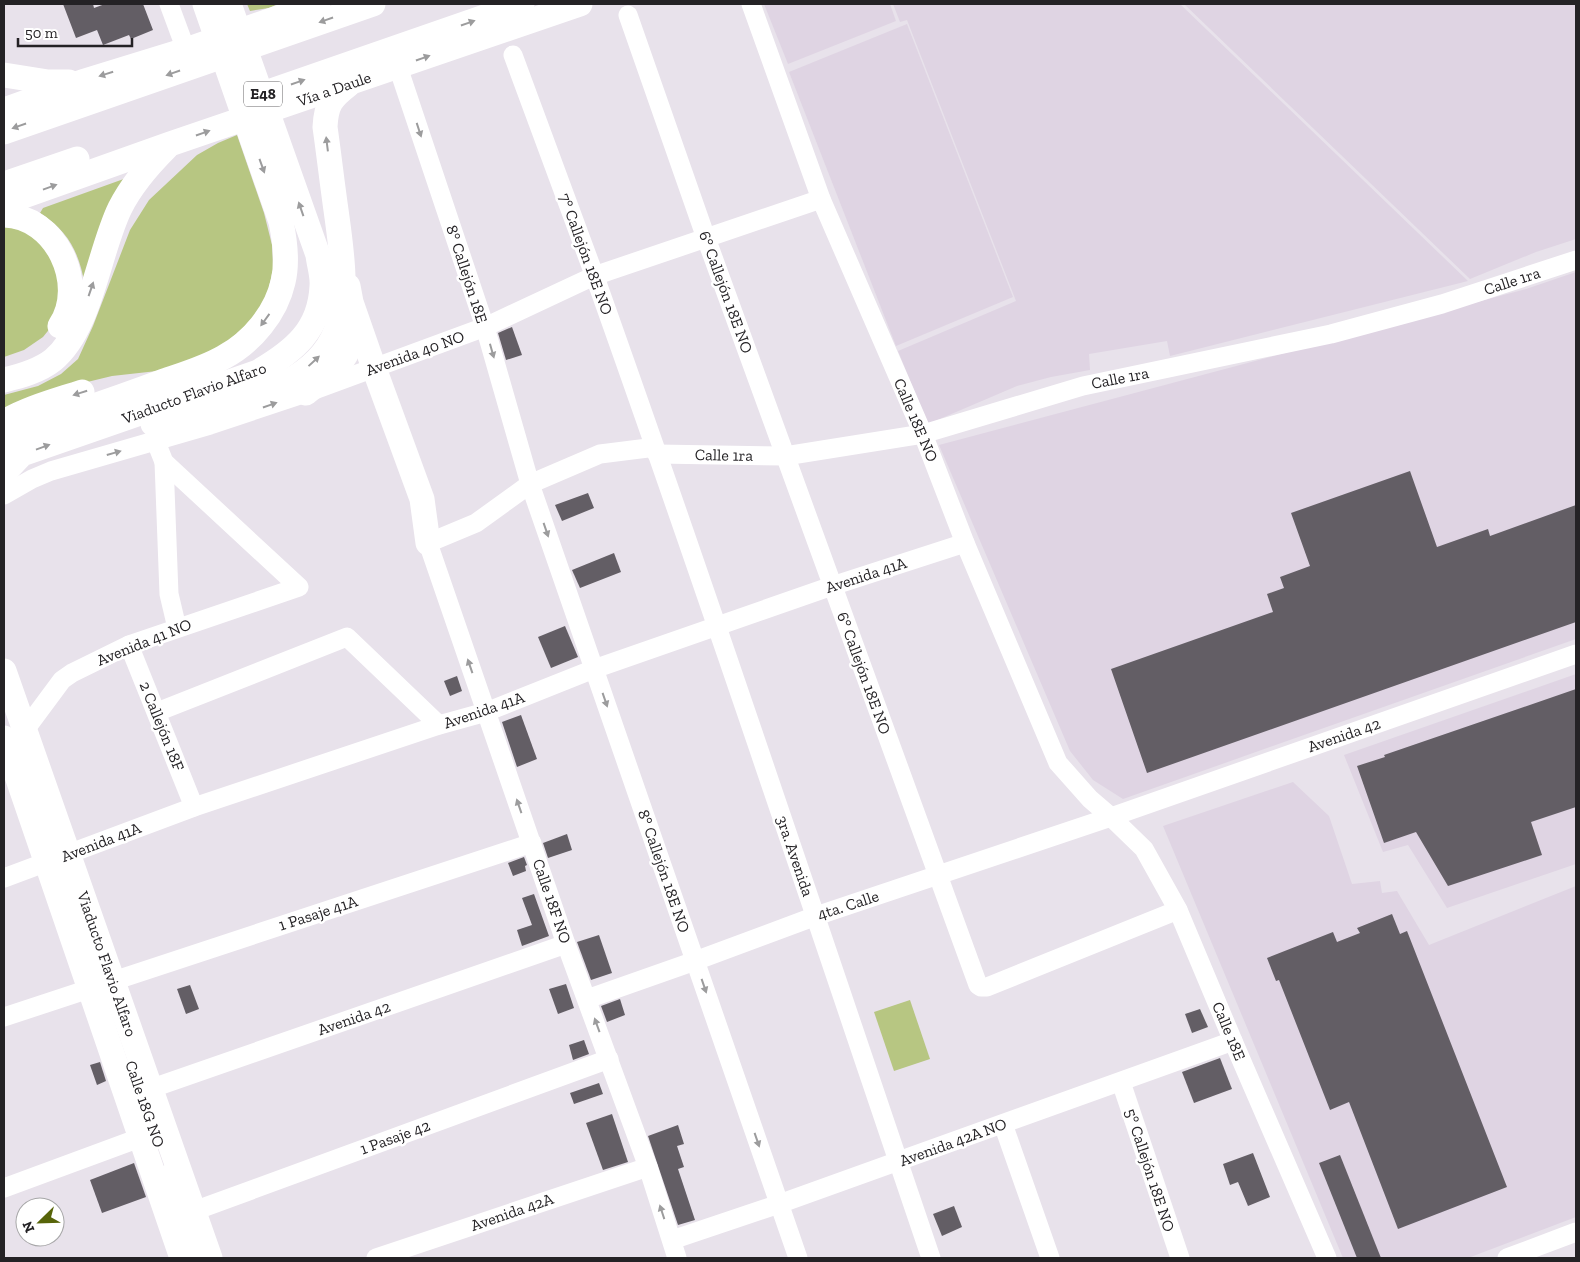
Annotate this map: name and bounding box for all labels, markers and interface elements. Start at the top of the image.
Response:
scale bar [18,15,131,47]
one-way arrow [319,17,334,24]
one-way arrow [460,19,475,26]
text: 50 m [25,24,58,42]
one-way arrow [416,54,431,62]
street label: Vía a Daule [294,67,373,111]
one-way arrow [165,69,180,77]
one-way arrow [98,71,113,79]
one-way arrow [290,78,305,85]
road number: E48 [244,82,282,106]
one-way arrow [416,122,424,137]
one-way arrow [12,123,27,130]
one-way arrow [196,129,211,137]
one-way arrow [323,136,331,152]
one-way arrow [259,158,266,173]
one-way arrow [42,183,57,190]
street label: 7° Callejón 18E NO [555,191,617,318]
one-way arrow [297,201,305,216]
street label: 8° Callejón 18E [442,223,492,325]
street label: 6° Callejón 18E NO [695,228,757,356]
street label: Calle 1ra [1481,263,1543,299]
one-way arrow [87,281,95,296]
one-way arrow [260,313,270,327]
street label: Avenida 40 NO [363,326,467,380]
one-way arrow [488,343,496,358]
one-way arrow [308,355,320,367]
street label: Viaducto Flavio Alfaro [118,358,269,428]
street label: Calle 1ra [1090,363,1151,393]
street label: Calle 18E NO [890,375,942,465]
one-way arrow [73,389,88,397]
one-way arrow [262,401,277,408]
one-way arrow [36,443,51,451]
street label: Calle 1ra [695,445,754,465]
one-way arrow [107,449,122,457]
one-way arrow [543,523,550,538]
street label: Avenida 41A [823,553,909,597]
street label: 6° Callejón 18E NO [833,609,895,737]
street label: Avenida 41 NO [94,614,194,670]
one-way arrow [466,658,473,673]
street label: 2 Callejón 18F [135,679,189,774]
street label: Avenida 41A [441,687,527,733]
one-way arrow [602,693,609,708]
street label: Avenida 42 [1305,714,1383,756]
one-way arrow [515,799,522,814]
street label: 8° Callejón 18E NO [634,807,694,935]
street label: 3ra. Avenida [772,813,818,899]
street label: Avenida 41A [58,818,144,866]
street label: Calle 18F NO [529,856,575,946]
street label: 4ta. Calle [815,886,881,924]
street label: Viaducto Flavio Alfaro [73,888,141,1039]
street label: 1 Pasaje 41A [276,891,360,935]
one-way arrow [700,979,708,994]
street label: Avenida 42 [315,997,393,1039]
street label: Calle 18E [1208,999,1250,1063]
one-way arrow [593,1018,600,1033]
street label: Calle 18G NO [121,1058,169,1150]
street label: 5° Callejón 18E NO [1121,1106,1179,1234]
street label: Avenida 42A NO [897,1114,1009,1170]
street label: 1 Pasaje 42 [357,1116,433,1158]
one-way arrow [754,1132,761,1147]
street label: Avenida 42A [468,1189,556,1235]
north arrow [15,1197,65,1247]
one-way arrow [658,1204,666,1219]
text: N [18,1218,38,1235]

